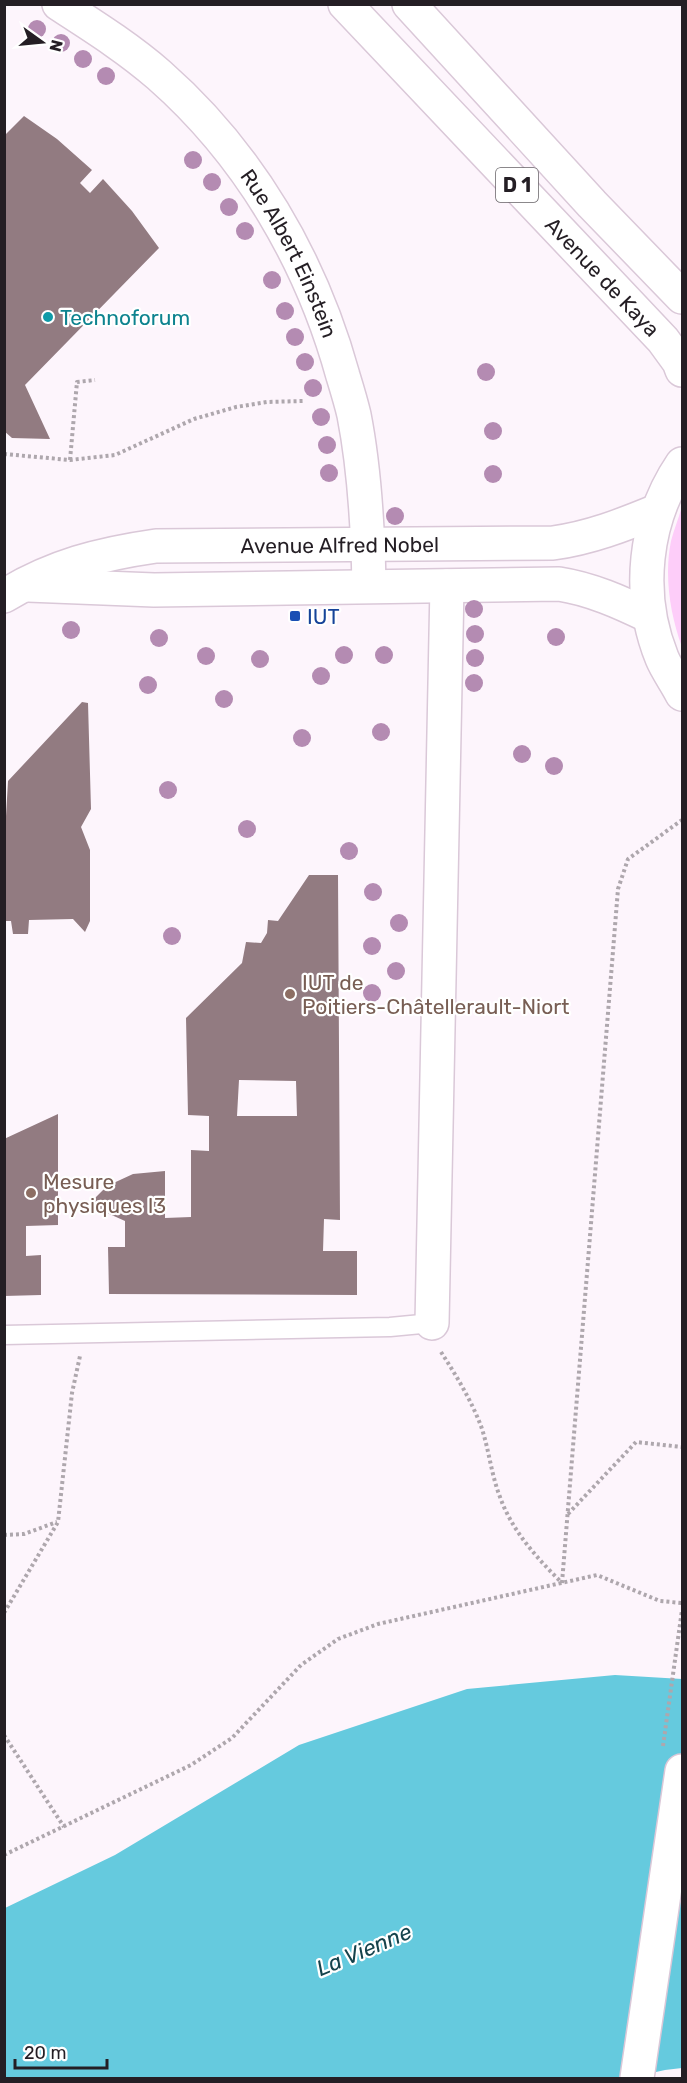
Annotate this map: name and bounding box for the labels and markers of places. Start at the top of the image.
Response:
place label: Technoforum [60,305,190,330]
marker: Technoforum [41,310,55,324]
place label: IUT [307,604,340,629]
marker: IUT [288,609,302,623]
place label: IUT de Poitiers-Châtellerault-Niort [302,970,569,1019]
marker: IUT de Poitiers-Châtellerault-Niort [283,987,297,1001]
place label: Mesure physiques I3 [43,1169,166,1218]
marker: Mesure physiques I3 [24,1186,38,1200]

